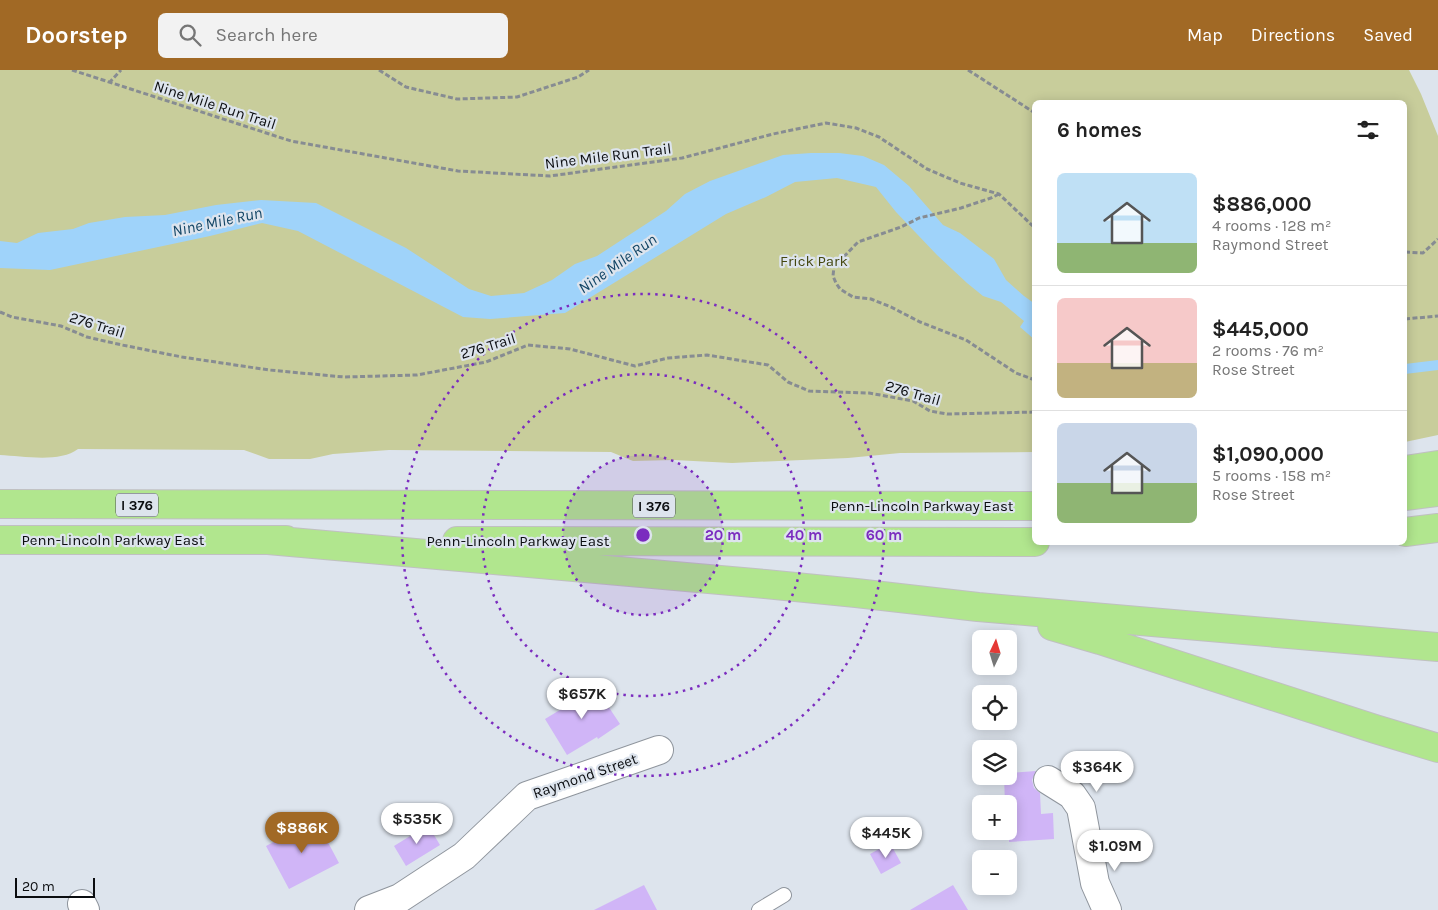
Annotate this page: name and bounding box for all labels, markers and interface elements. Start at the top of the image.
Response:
search box [158,13,508,58]
text: Doorstep [25,21,128,49]
icon: search [176,21,204,49]
text: Search here [216,24,318,46]
text: Map [1187,24,1223,46]
text: Directions [1251,24,1335,46]
text: Saved [1363,24,1413,46]
street label: Nine Mile Run Trail [152,77,278,133]
icon: filters [1354,116,1382,144]
text: 6 homes [1057,118,1142,142]
street label: Nine Mile Run Trail [544,139,672,173]
text: $886,000 [1212,192,1312,216]
icon: home [1097,193,1157,253]
water label: Nine Mile Run [170,203,264,240]
text: 4 rooms · 128 m² [1212,216,1331,235]
water label: Nine Mile Run [574,229,660,297]
text: Raymond Street [1212,235,1329,254]
park label: Frick Park [780,252,848,270]
street label: 276 Trail [67,308,127,342]
text: $445,000 [1212,317,1309,341]
icon: home [1097,318,1157,378]
street label: 276 Trail [458,329,518,363]
text: 2 rooms · 76 m² [1212,341,1324,360]
text: Rose Street [1212,360,1295,379]
street label: 276 Trail [883,377,943,409]
text: $1,090,000 [1212,442,1324,466]
icon: home [1097,443,1157,503]
text: 5 rooms · 158 m² [1212,466,1331,485]
text: Rose Street [1212,485,1295,504]
road number: I 376 [116,494,158,516]
road number: I 376 [633,494,675,518]
street label: Penn-Lincoln Parkway East [831,497,1014,515]
centre of rings [634,526,652,544]
text: 20 m [705,526,741,544]
text: 40 m [786,526,822,544]
text: 60 m [866,526,902,544]
street label: Penn-Lincoln Parkway East [22,531,205,549]
street label: Penn-Lincoln Parkway East [427,532,610,550]
north arrow [972,630,1018,675]
map controls [972,630,1017,895]
pin: $657K [547,678,617,720]
text: $657K [558,684,606,703]
button: locate [972,685,1017,730]
button: layers [972,740,1017,785]
street label: Raymond Street [530,750,640,802]
pin: $364K [1062,750,1132,793]
text: $364K [1072,757,1122,776]
button: + [972,795,1017,840]
pin: $535K [382,802,452,845]
text: $535K [392,809,442,828]
pin: $886K [267,812,337,854]
pin: $445K [851,816,921,859]
text: $886K [276,818,328,837]
text: $445K [861,823,911,842]
pin: $1.09M [1074,830,1156,872]
text: $1.09M [1088,836,1142,855]
button: − [972,850,1017,895]
scale bar [15,875,95,898]
text: 20 m [22,878,55,895]

